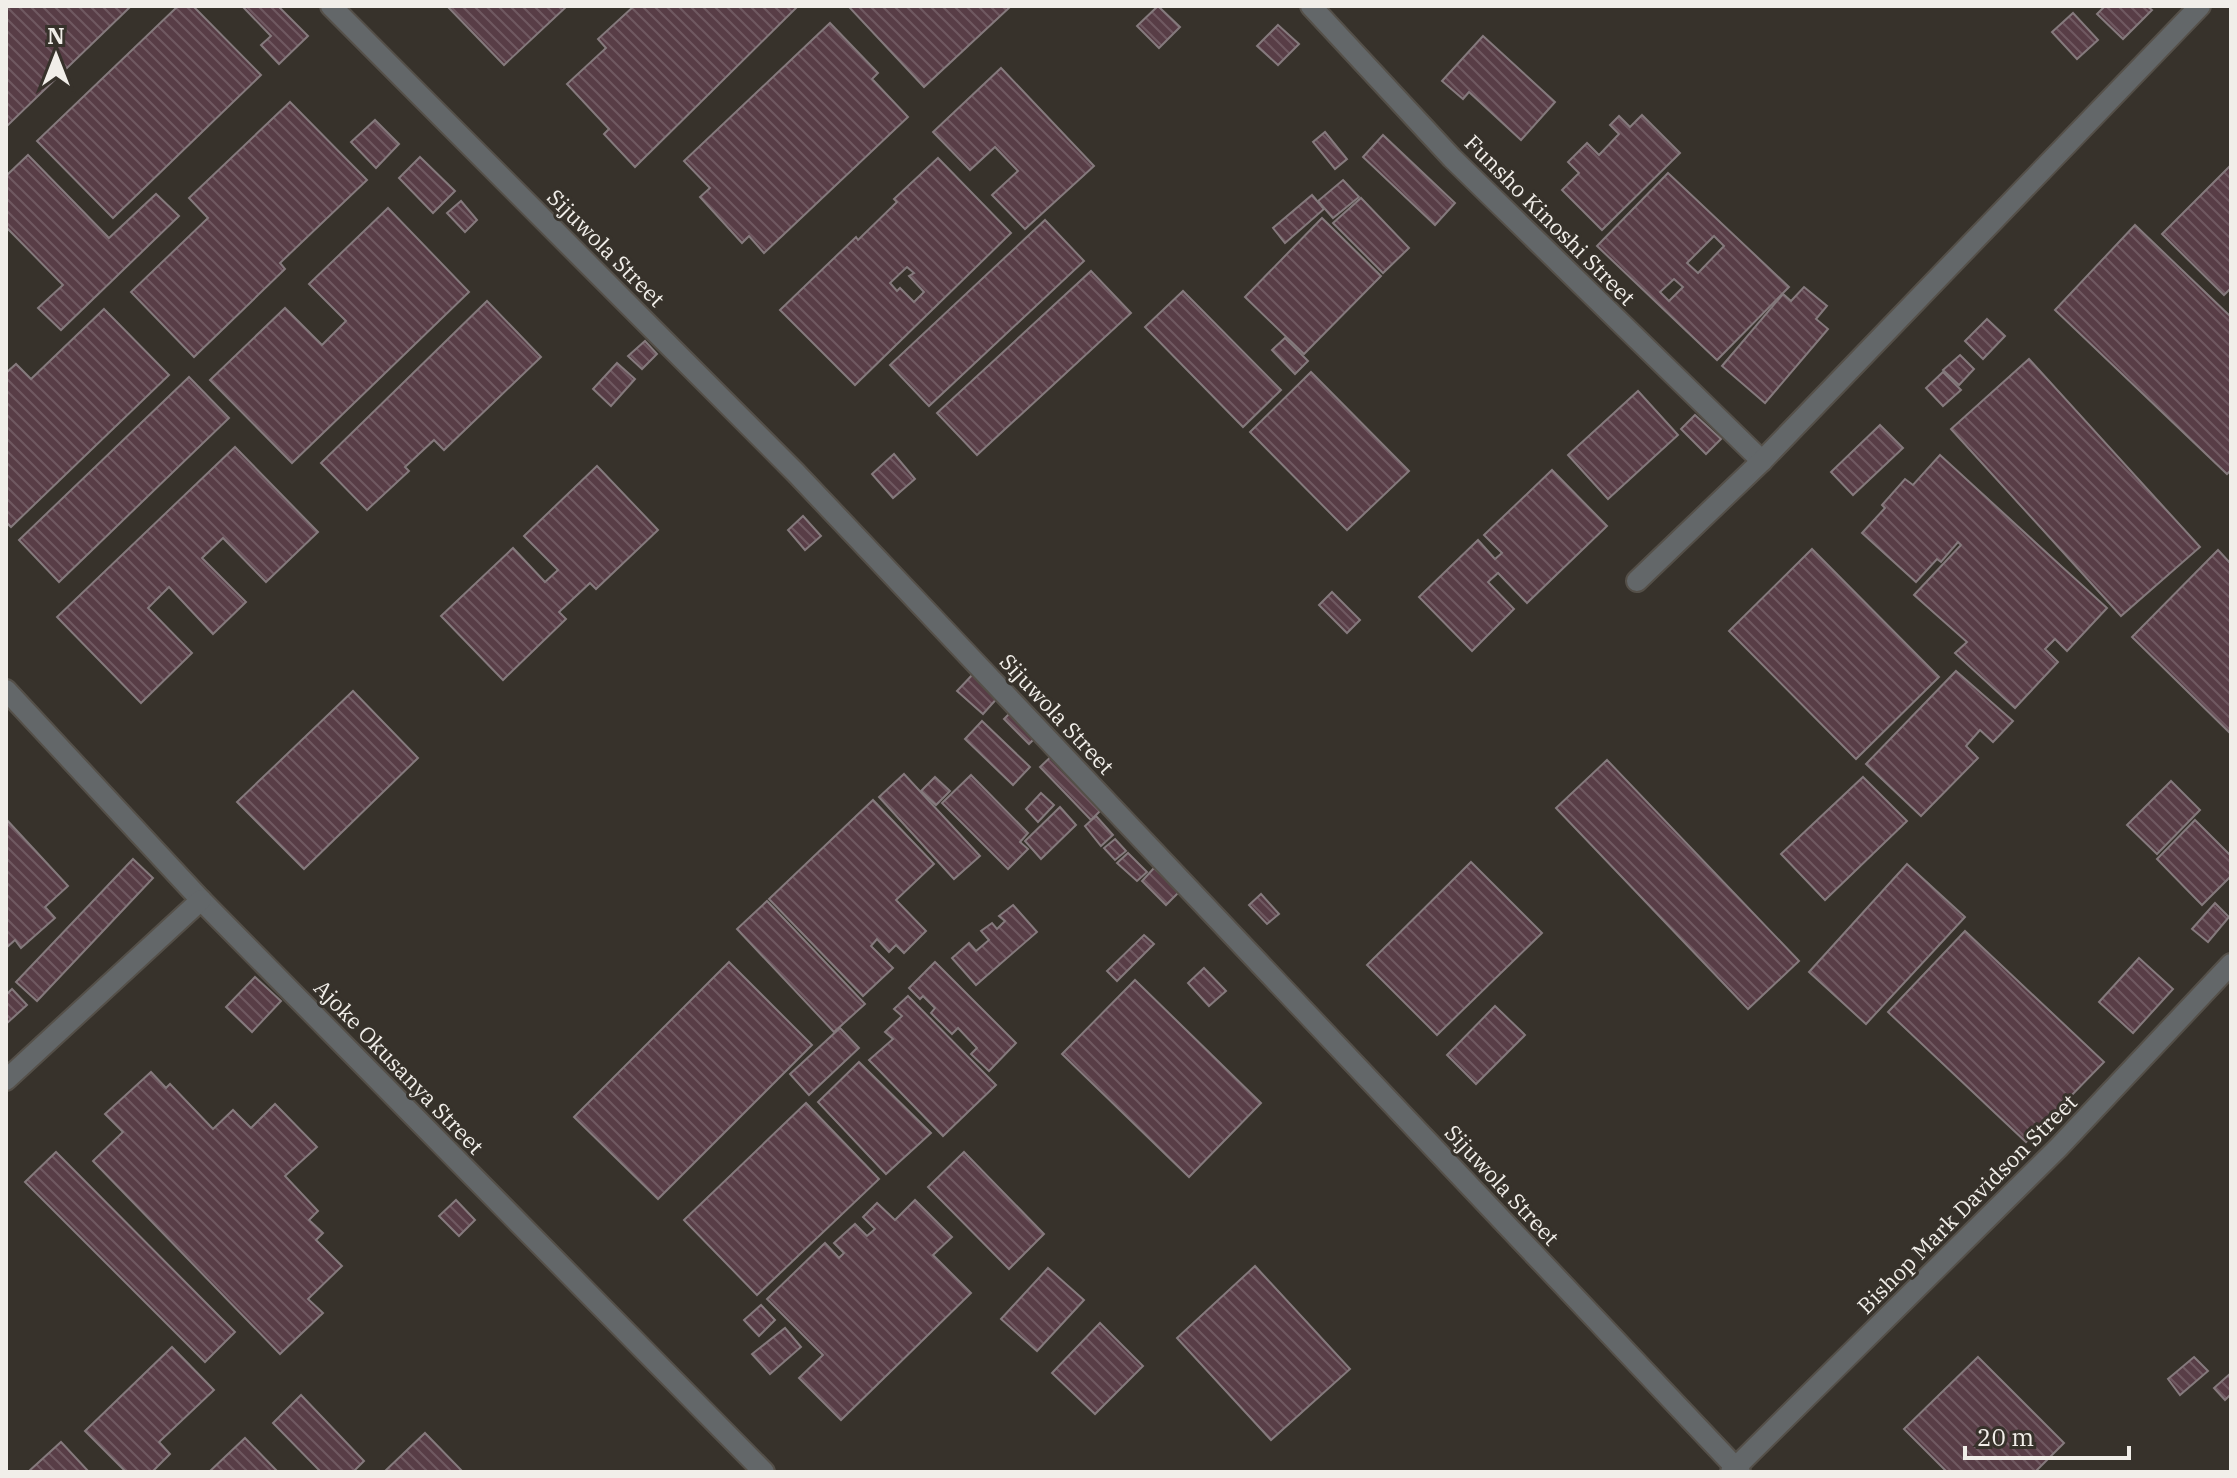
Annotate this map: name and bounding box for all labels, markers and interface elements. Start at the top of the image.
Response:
north arrow [16,16,96,96]
text: N [47,21,65,50]
street label: Funsho Kinoshi Street [1459,128,1642,311]
street label: Sijuwola Street [541,183,672,313]
street label: Sijuwola Street [994,647,1121,780]
street label: Ajoke Okusanya Street [308,973,491,1161]
street label: Bishop Mark Davidson Street [1851,1087,2083,1320]
street label: Sijuwola Street [1439,1118,1566,1251]
scale bar [1965,1410,2129,1460]
text: 20 m [1977,1421,2034,1453]

